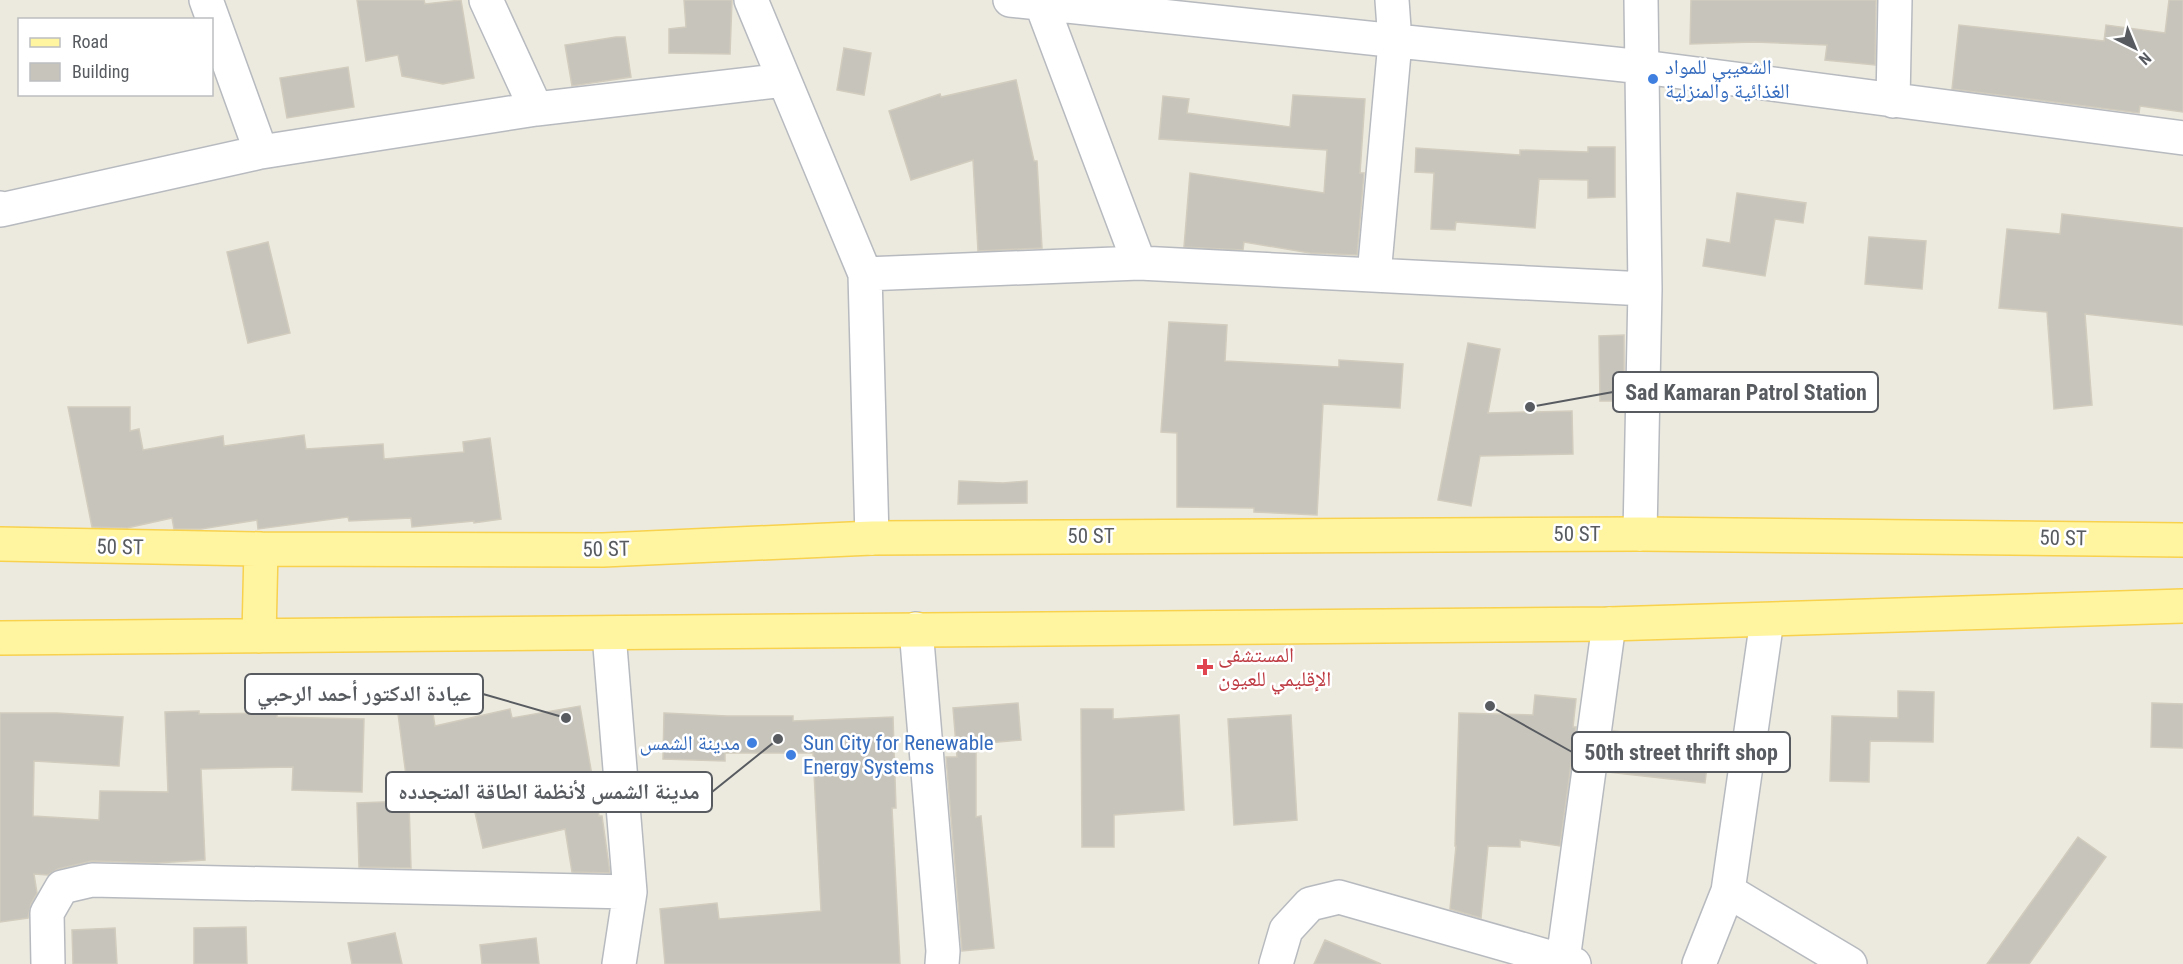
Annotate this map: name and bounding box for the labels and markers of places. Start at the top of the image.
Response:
place label: الشعيبي للمواد الغذائية والمنزلية [1665,55,1790,103]
marker: الشعيبي للمواد الغذائية والمنزلية [1646,72,1660,86]
callout: Sad Kamaran Patrol Station [1613,372,1878,412]
place label: المستشفى الإقليمي للعيون [1218,643,1331,695]
marker: المستشفى الإقليمي للعيون [1196,658,1214,676]
callout: عيادة الدكتور أحمد الرحبي [245,674,483,714]
place label: مدينة الشمس [639,731,740,756]
place label: Sun City for Renewable Energy Systems [803,731,994,779]
callout: 50th street thrift shop [1572,732,1790,772]
marker: مدينة الشمس [745,736,759,750]
marker: Sun City for Renewable Energy Systems [784,748,798,762]
callout: مدينة الشمس لأنظمة الطاقة المتجدده [386,772,712,812]

